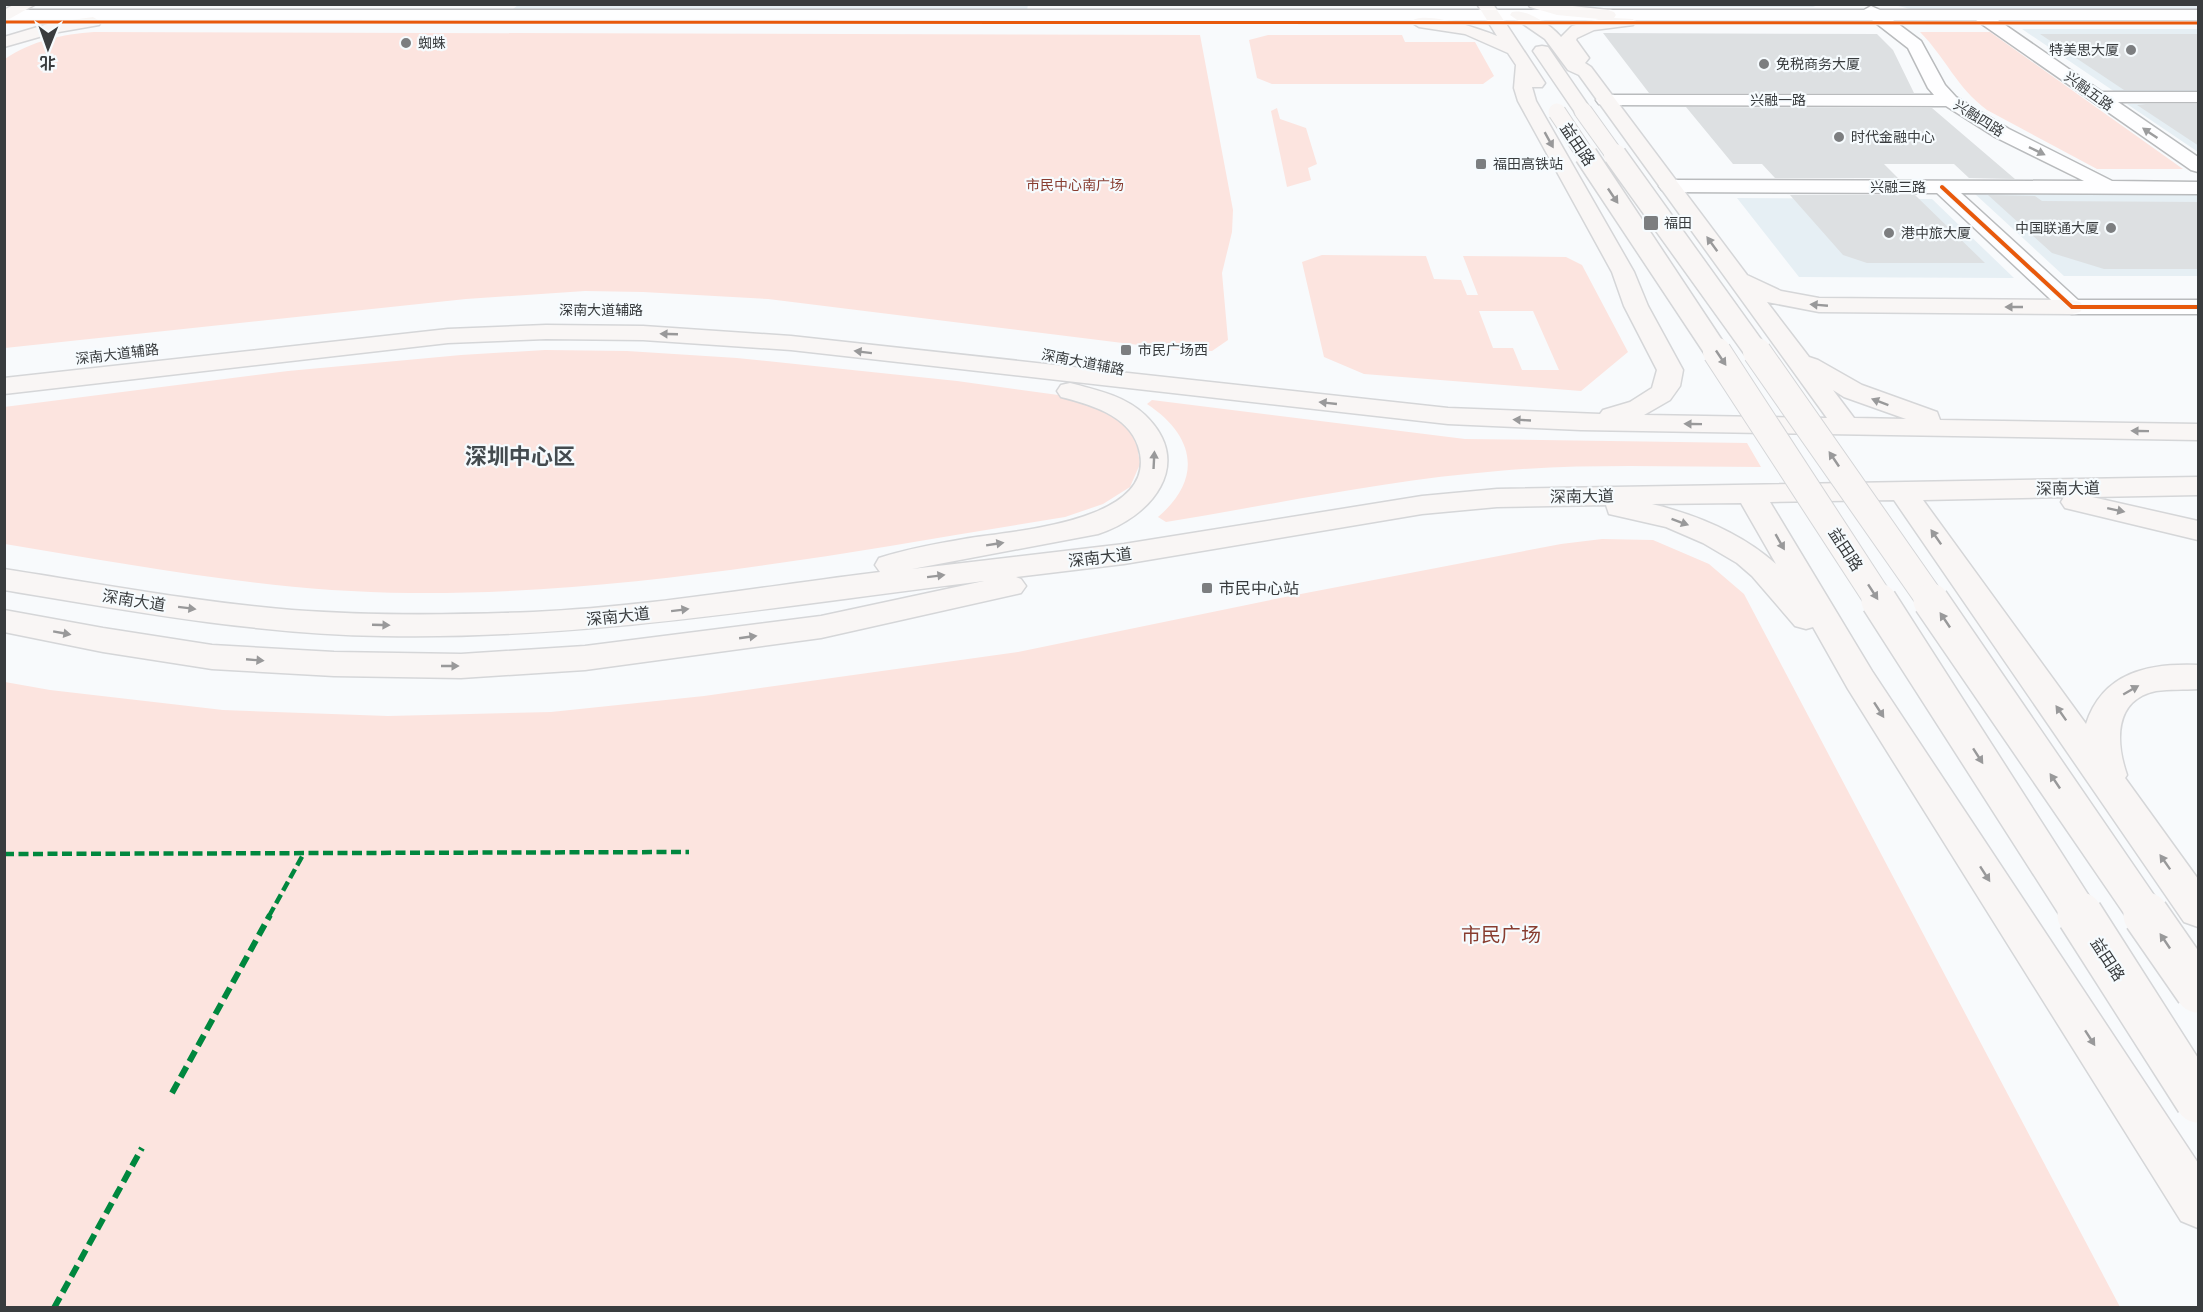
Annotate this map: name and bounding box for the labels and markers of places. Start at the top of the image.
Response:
place label: 蜘蛛 [418,34,446,52]
marker: 蜘蛛 [399,36,413,50]
place label: 特美思大厦 [2049,41,2119,59]
marker: 特美思大厦 [2124,43,2138,57]
place label: 免税商务大厦 [1776,55,1860,73]
marker: 免税商务大厦 [1757,57,1771,71]
place label: 时代金融中心 [1851,128,1935,146]
marker: 时代金融中心 [1832,130,1846,144]
place label: 福田高铁站 [1493,155,1563,173]
marker: 福田高铁站 [1474,157,1488,171]
marker: 福田 [1642,214,1660,232]
place label: 福田 [1664,214,1692,232]
place label: 中国联通大厦 [2015,219,2099,237]
marker: 中国联通大厦 [2104,221,2118,235]
place label: 港中旅大厦 [1901,224,1971,242]
marker: 港中旅大厦 [1882,226,1896,240]
place label: 市民广场西 [1138,341,1208,359]
marker: 市民广场西 [1119,343,1133,357]
place label: 市民中心站 [1219,579,1299,598]
marker: 市民中心站 [1200,581,1214,595]

